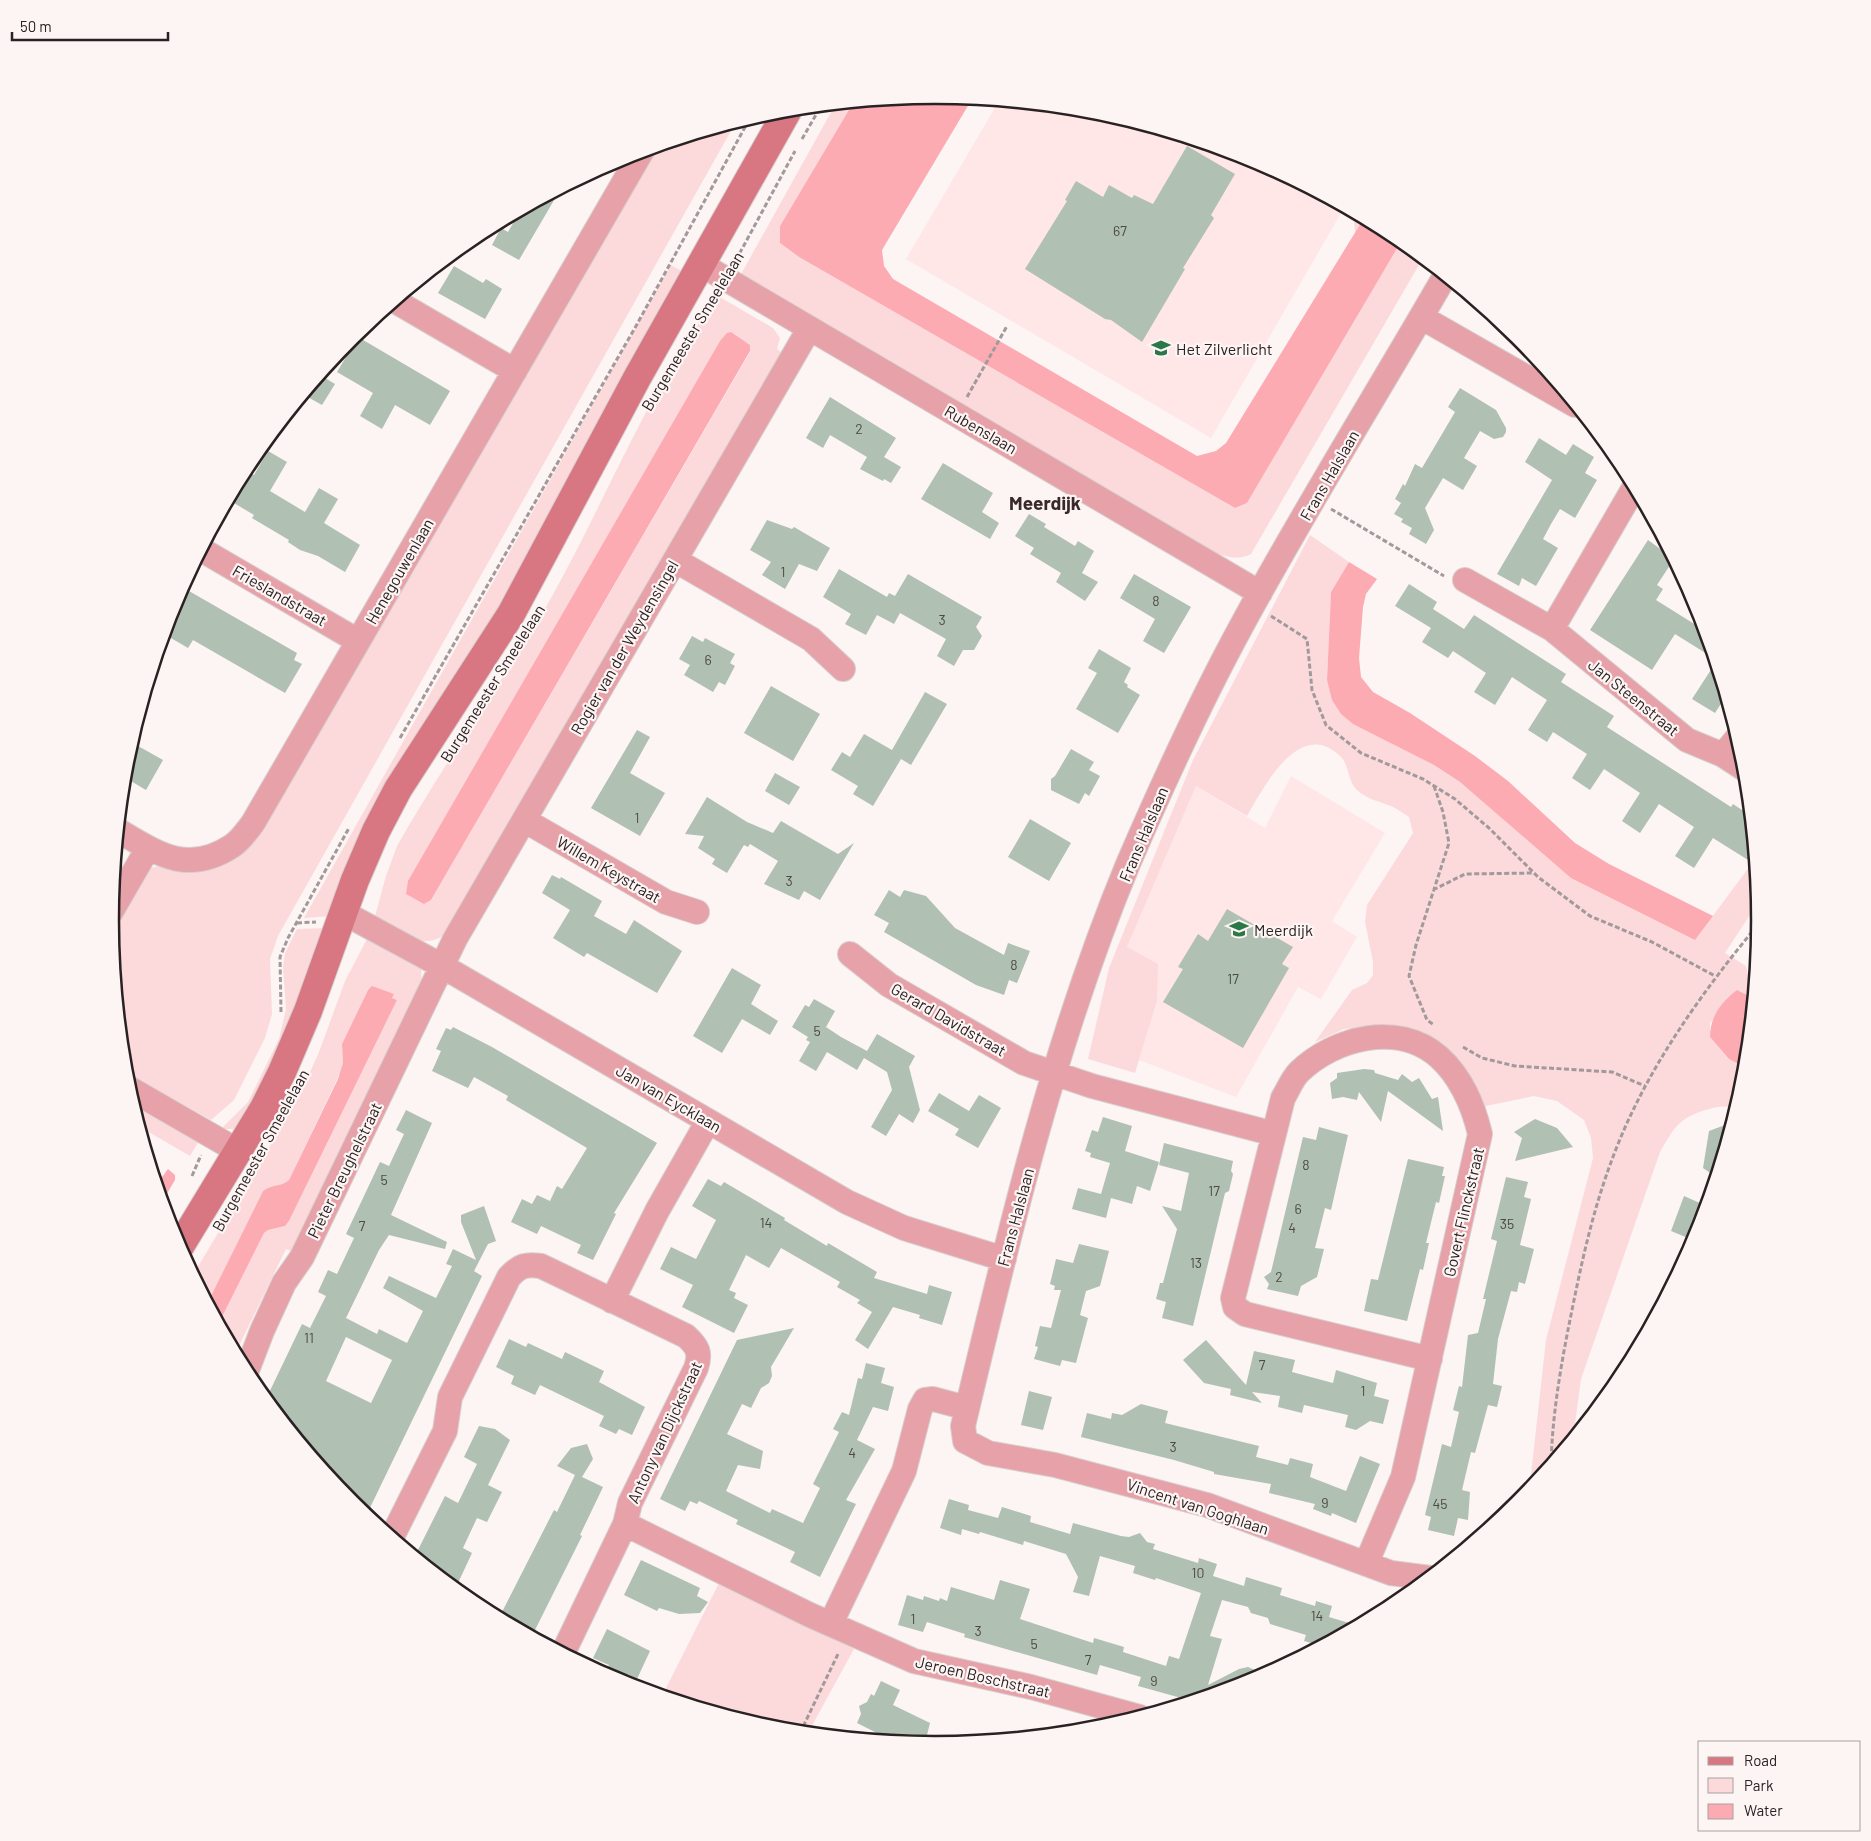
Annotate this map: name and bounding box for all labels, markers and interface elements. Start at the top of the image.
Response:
scale bar [12,10,169,42]
text: 50 m [20,17,52,35]
house number: 67 [1113,222,1127,239]
street label: Burgemeester Smeelelaan [637,248,747,414]
school or university icon: Het Zilverlicht [1150,337,1172,359]
place label: Het Zilverlicht [1176,339,1273,358]
street label: Rubenslaan [941,401,1021,457]
house number: 2 [855,420,863,437]
street label: Frans Halslaan [1296,426,1362,524]
district label: Meerdijk [1009,491,1081,514]
street label: Henegouwenlaan [361,515,437,627]
street label: Rogier van der Weydensingel [566,556,682,738]
street label: Frieslandstraat [230,560,330,630]
house number: 1 [781,563,785,580]
house number: 8 [1152,592,1160,609]
street label: Burgemeester Smeelelaan [436,601,548,765]
house number: 3 [938,611,946,628]
house number: 6 [704,651,712,668]
street label: Jan Steenstraat [1585,655,1683,739]
street label: Frans Halslaan [1115,784,1171,884]
house number: 1 [635,809,639,826]
street label: Willem Keystraat [554,832,664,906]
house number: 3 [785,872,793,889]
school or university icon: Meerdijk [1228,918,1250,940]
place label: Meerdijk [1254,920,1313,939]
house number: 8 [1010,956,1018,973]
house number: 17 [1227,970,1239,987]
street label: Gerard Davidstraat [888,978,1010,1060]
house number: 5 [813,1022,821,1039]
street label: Jan van Eycklaan [613,1060,725,1136]
street label: Burgemeester Smeelelaan [207,1066,313,1234]
street label: Pieter Breughelstraat [303,1099,385,1241]
street label: Govert Flinckstraat [1439,1145,1487,1279]
house number: 8 [1302,1156,1310,1173]
street label: Frans Halslaan [993,1166,1037,1268]
house number: 5 [380,1171,388,1188]
house number: 17 [1208,1182,1220,1199]
house number: 6 [1294,1200,1302,1217]
house number: 14 [760,1214,772,1231]
house number: 35 [1500,1215,1514,1232]
house number: 7 [359,1217,366,1234]
house number: 4 [1288,1219,1296,1236]
house number: 13 [1190,1254,1202,1271]
house number: 2 [1275,1268,1283,1285]
house number: 11 [304,1329,314,1346]
house number: 7 [1259,1356,1266,1373]
street label: Antony van Dijckstraat [623,1358,705,1506]
house number: 1 [1361,1382,1365,1399]
house number: 3 [1169,1438,1177,1455]
house number: 4 [848,1444,856,1461]
street label: Vincent van Goghlaan [1125,1474,1271,1538]
house number: 9 [1321,1494,1329,1511]
house number: 45 [1433,1495,1447,1512]
house number: 10 [1192,1564,1204,1581]
house number: 14 [1311,1607,1323,1624]
house number: 1 [911,1610,915,1627]
house number: 3 [974,1622,982,1639]
house number: 5 [1030,1635,1038,1652]
street label: Jeroen Boschstraat [914,1651,1052,1701]
house number: 7 [1085,1651,1092,1668]
house number: 9 [1150,1672,1158,1689]
legend [1698,1741,1861,1831]
text: Road [1744,1751,1777,1769]
text: Park [1744,1776,1774,1794]
text: Water [1744,1801,1783,1819]

